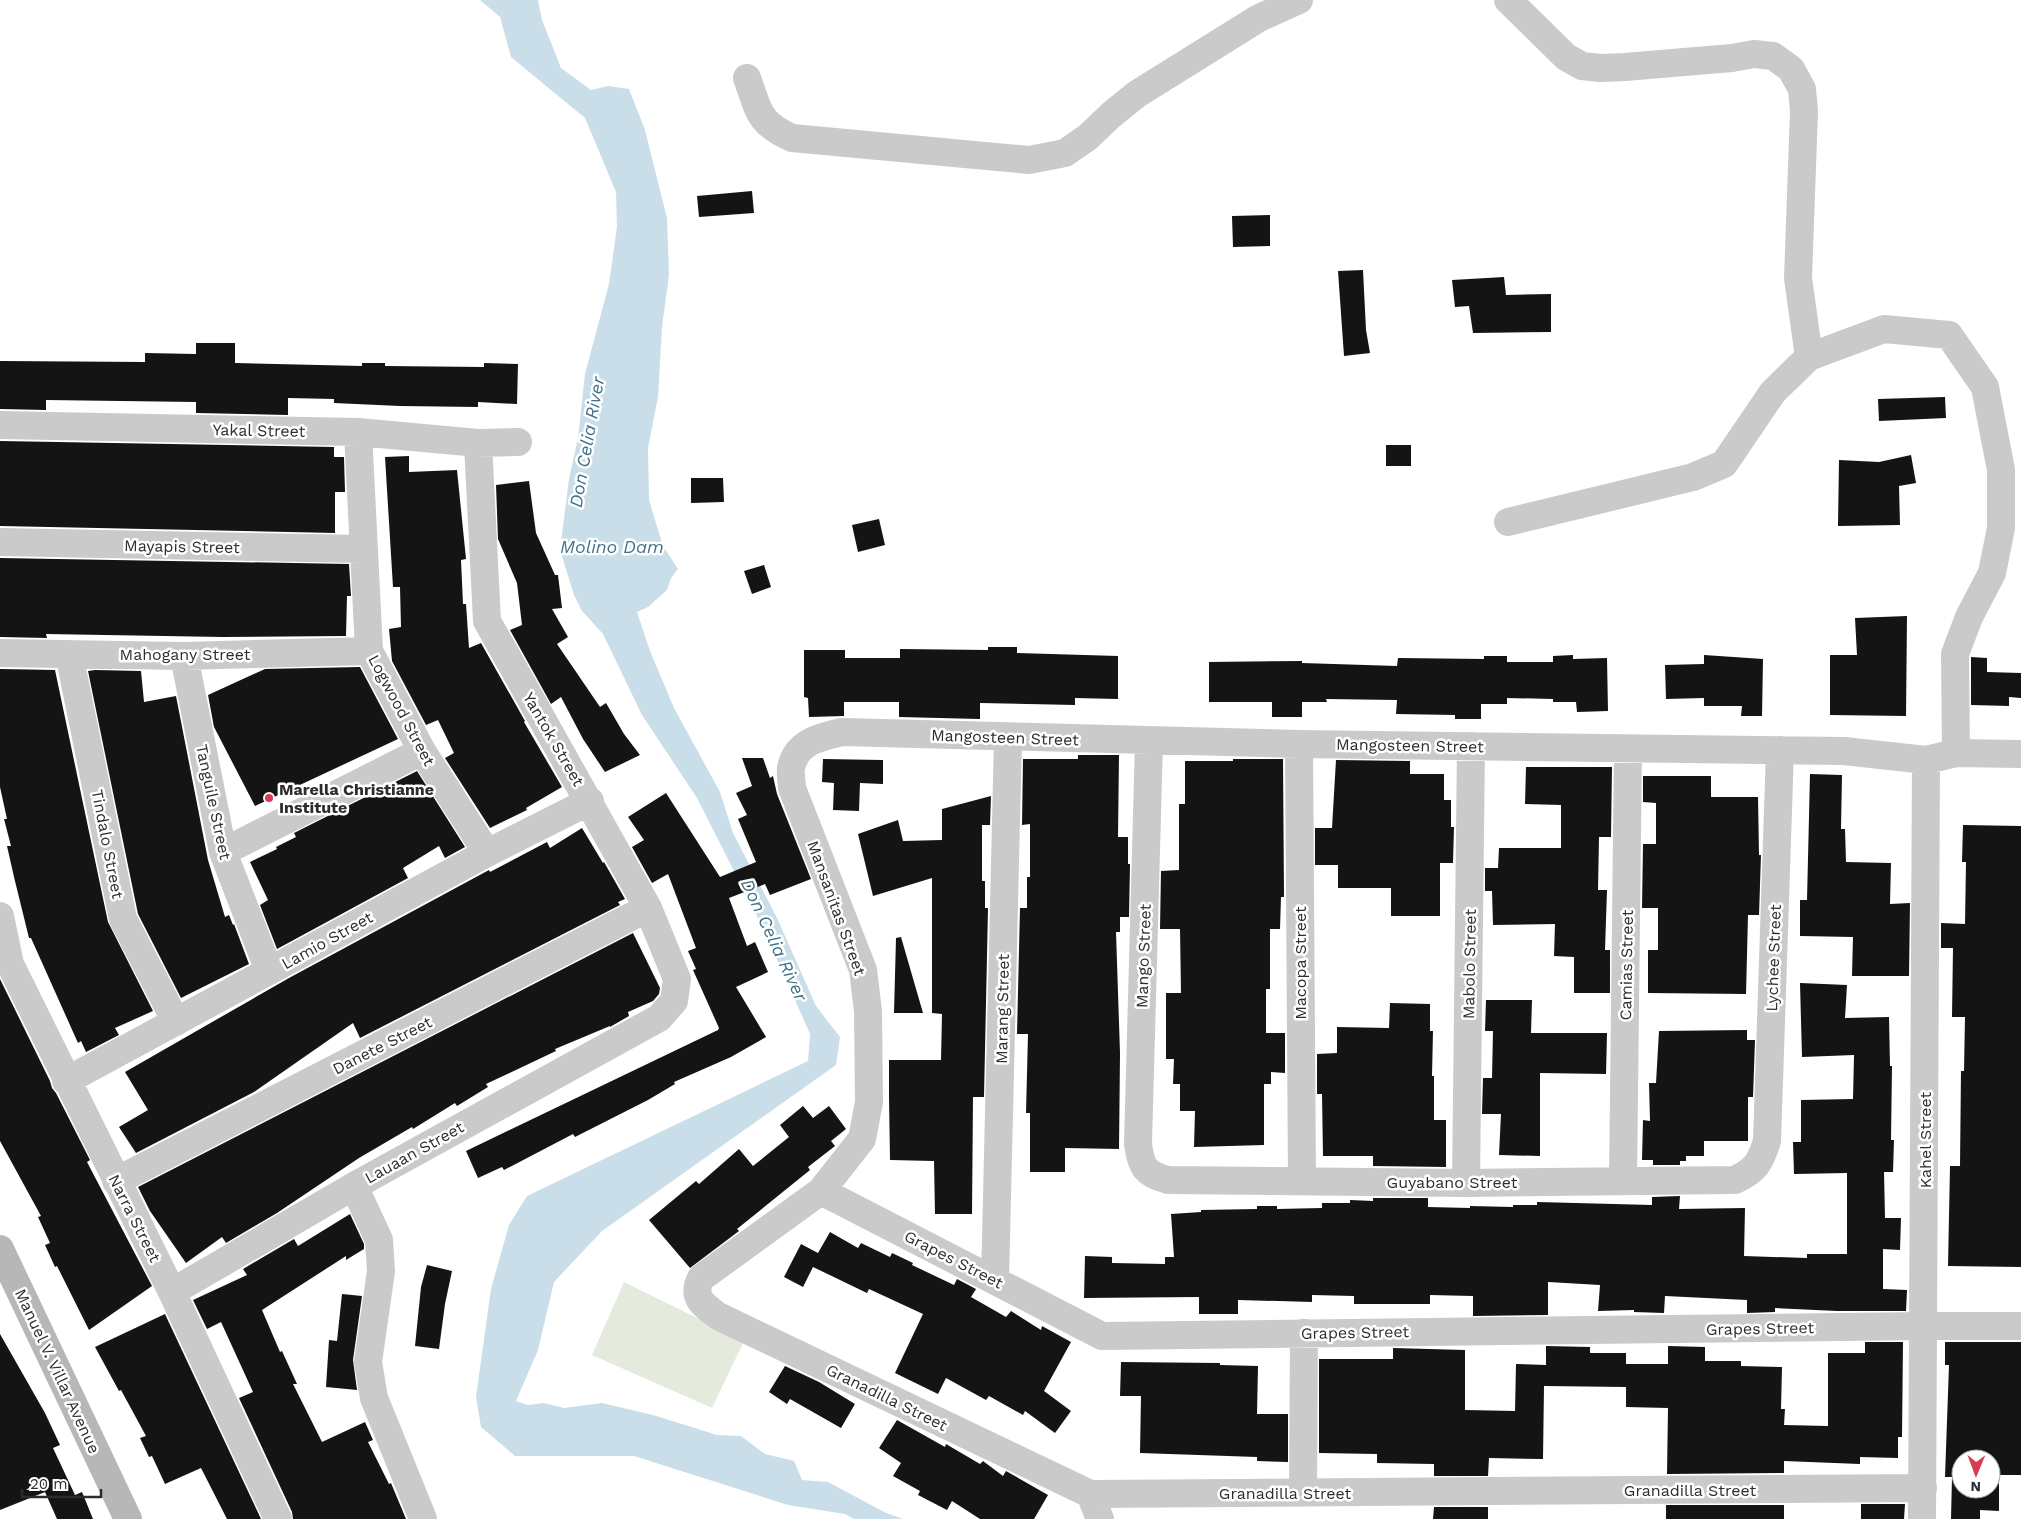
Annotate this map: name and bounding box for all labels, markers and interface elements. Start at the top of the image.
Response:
water label: Don Celia River [565,374,609,509]
street label: Yakal Street [212,420,306,441]
street label: Mayapis Street [124,536,240,557]
water label: Molino Dam [560,536,664,557]
street label: Mahogany Street [120,645,251,664]
street label: Logwood Street [364,651,439,769]
street label: Yantok Street [519,689,588,790]
street label: Mangosteen Street [931,725,1079,750]
street label: Mangosteen Street [1336,735,1484,756]
street label: Tanguile Street [192,743,235,862]
place label: Marella Christianne Institute [279,780,434,817]
street label: Tindalo Street [88,788,127,901]
marker: Marella Christianne Institute [263,792,275,804]
street label: Mansanitas Street [803,838,870,978]
water label: Don Celia River [737,875,812,1005]
street label: Mango Street [1132,903,1155,1008]
street label: Lychee Street [1762,904,1785,1012]
street label: Macopa Street [1291,906,1310,1020]
street label: Lamio Street [278,907,376,973]
street label: Mabolo Street [1459,908,1480,1019]
street label: Camias Street [1616,909,1637,1020]
street label: Marang Street [992,954,1013,1064]
street label: Danete Street [329,1012,435,1079]
street label: Kahel Street [1916,1091,1935,1188]
street label: Lauaan Street [361,1117,467,1187]
street label: Narra Street [104,1171,165,1265]
street label: Guyabano Street [1387,1173,1518,1192]
street label: Grapes Street [901,1226,1007,1293]
street label: Manuel V. Villar Avenue [11,1286,104,1457]
street label: Grapes Street [1706,1318,1815,1339]
street label: Grapes Street [1301,1322,1410,1343]
street label: Granadilla Street [823,1360,951,1435]
north arrow [1951,1449,2001,1499]
scale bar [22,1466,101,1498]
text: 20 m [30,1475,68,1493]
text: N [1970,1479,1981,1495]
street label: Granadilla Street [1624,1481,1756,1500]
street label: Granadilla Street [1219,1484,1351,1503]

